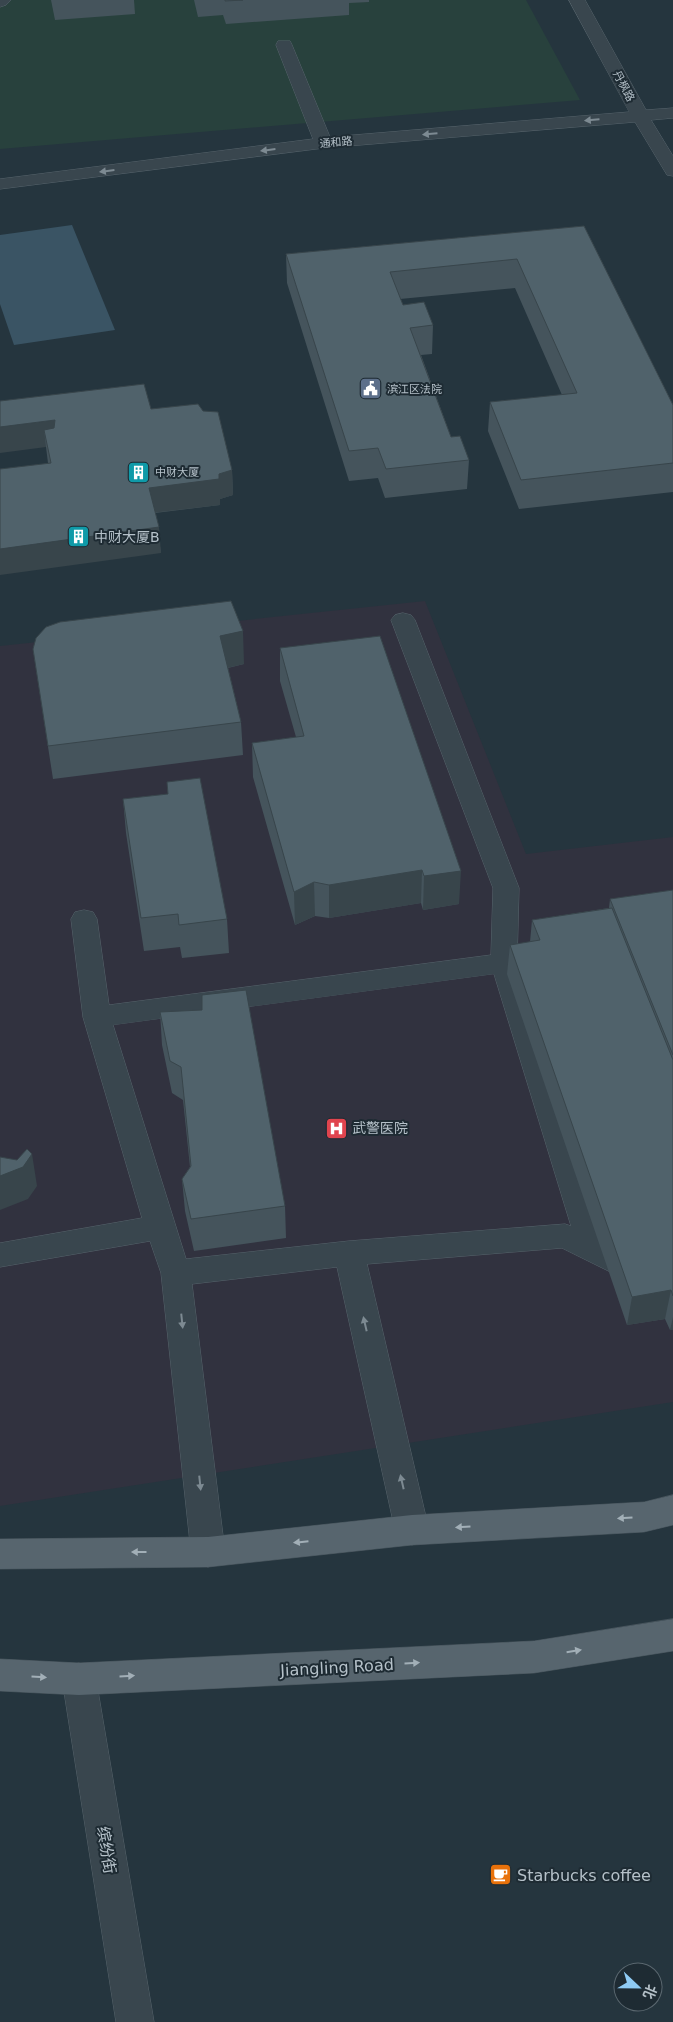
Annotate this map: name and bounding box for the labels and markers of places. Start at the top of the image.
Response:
public building icon: 滨江区法院 [359,377,383,401]
place label: 滨江区法院 [387,383,442,396]
building icon: 中财大厦 [127,460,151,484]
place label: 中财大厦 [155,466,199,479]
building icon: 中财大厦B [66,525,90,549]
place label: 中财大厦B [94,529,160,545]
hospital icon: 武警医院 [324,1116,348,1140]
place label: 武警医院 [352,1120,408,1136]
cafe icon: Starbucks coffee [489,1863,513,1887]
place label: Starbucks coffee [517,1866,651,1885]

